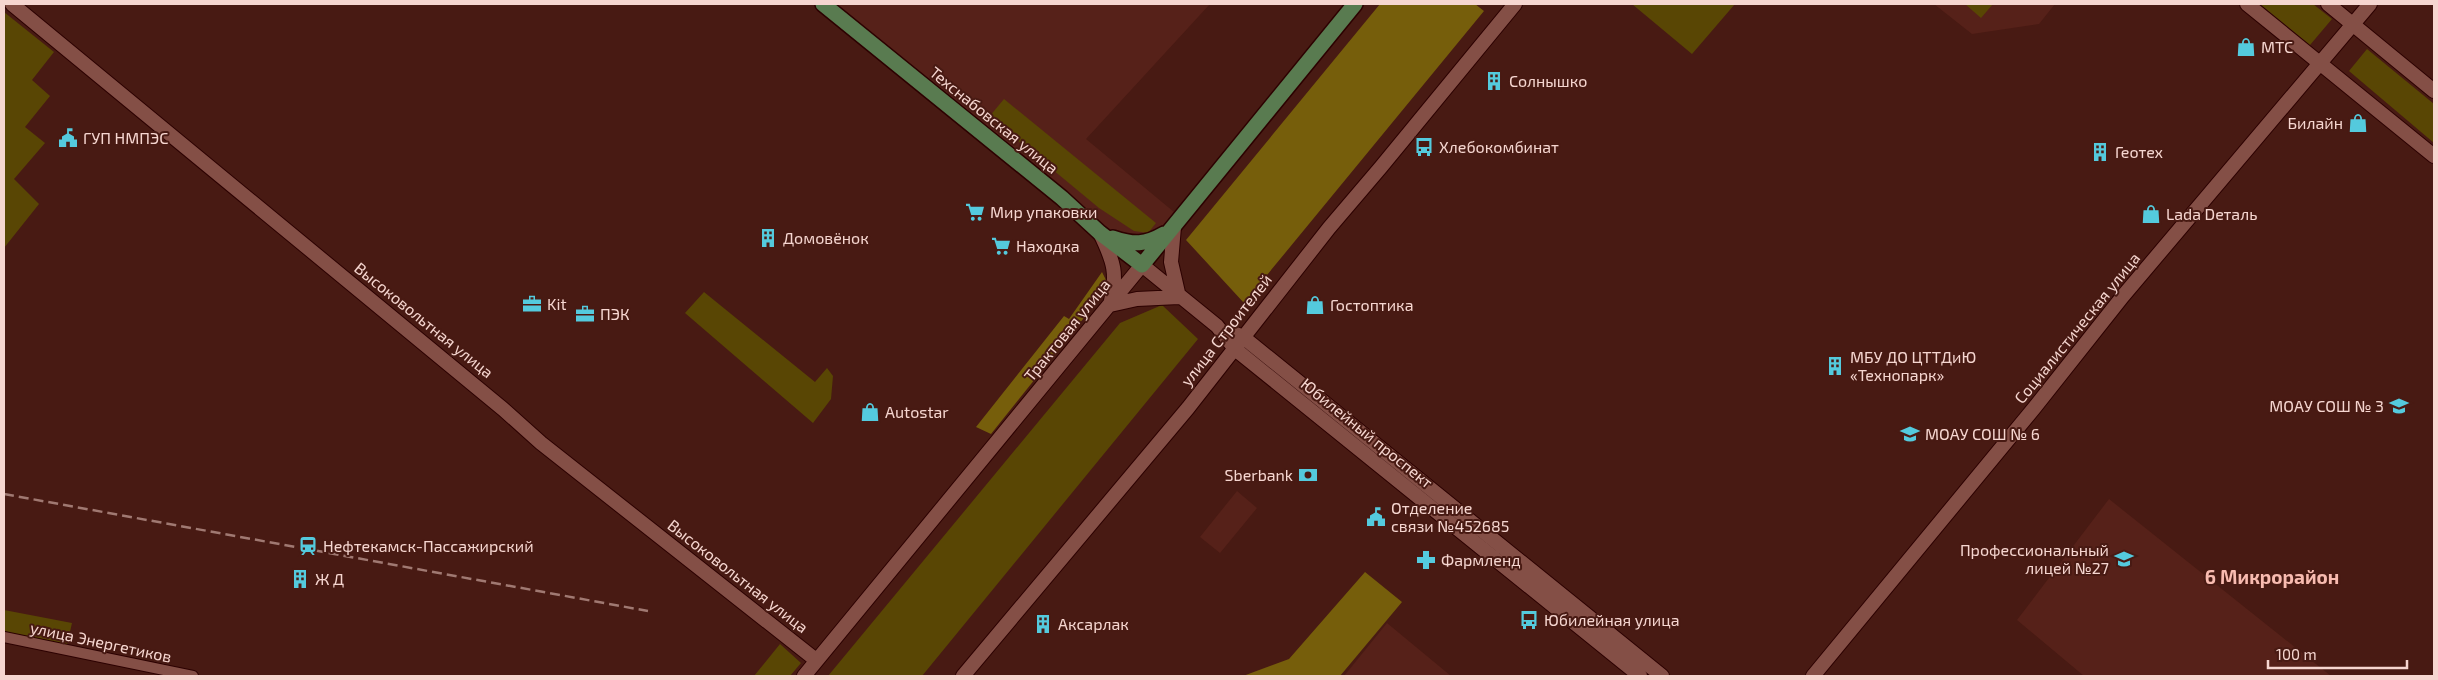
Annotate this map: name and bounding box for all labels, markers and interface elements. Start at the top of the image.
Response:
shop icon: МТС [2235,36,2257,58]
place label: МТС [2261,37,2293,56]
street label: Техснабовская улица [926,62,1062,178]
building icon: Солнышко [1483,70,1505,92]
place label: Солнышко [1509,71,1587,90]
shop icon: Билайн [2347,112,2369,134]
place label: Билайн [2287,113,2343,132]
public building icon: ГУП НМПЭС [57,127,79,149]
place label: ГУП НМПЭС [83,128,168,147]
bus stop icon: Хлебокомбинат [1413,136,1435,158]
place label: Хлебокомбинат [1439,137,1559,156]
building icon: Геотех [2089,141,2111,163]
place label: Геотех [2115,142,2164,161]
supermarket icon: Мир упаковки [964,201,986,223]
place label: Мир упаковки [990,202,1097,222]
shop icon: Lada Dеталь [2140,203,2162,225]
place label: Lada Dеталь [2166,204,2257,223]
building icon: Домовёнок [757,227,779,249]
place label: Домовёнок [783,228,869,247]
supermarket icon: Находка [990,235,1012,257]
place label: Находка [1016,236,1080,255]
street label: Социалистическая улица [2010,248,2144,408]
street label: Высоковольтная улица [350,258,498,382]
street label: улица Строителей [1176,270,1276,390]
street label: Трактовая улица [1020,275,1114,385]
office icon: Kit [521,293,543,315]
place label: Kit [547,294,567,313]
shop icon: Гостоптика [1304,294,1326,316]
place label: Гостоптика [1330,295,1413,314]
office icon: ПЭК [574,303,596,325]
place label: ПЭК [600,304,630,323]
place label: МБУ ДО ЦТТДиЮ «Технопарк» [1850,347,1976,384]
building icon: МБУ ДО ЦТТДиЮ «Технопарк» [1824,355,1846,377]
street label: Юбилейный проспект [1298,374,1437,492]
school or university icon: МОАУ СОШ № 3 [2388,395,2410,417]
place label: МОАУ СОШ № 3 [2269,396,2384,415]
shop icon: Autostar [859,401,881,423]
place label: Autostar [885,402,949,421]
school or university icon: МОАУ СОШ № 6 [1899,423,1921,445]
place label: МОАУ СОШ № 6 [1925,424,2040,443]
bank icon: Sberbank [1297,464,1319,486]
place label: Sberbank [1225,465,1293,484]
place label: Отделение связи №452685 [1391,498,1509,535]
public building icon: Отделение связи №452685 [1365,506,1387,528]
street label: Высоковольтная улица [664,515,812,637]
station icon: Нефтекамск-Пассажирский [297,535,319,557]
place label: Нефтекамск-Пассажирский [323,536,534,555]
place label: Профессиональный лицей №27 [1960,540,2109,577]
school or university icon: Профессиональный лицей №27 [2113,548,2135,570]
pharmacy icon: Фармленд [1415,549,1437,571]
place label: Фармленд [1441,550,1521,569]
district label: 6 Микрорайон [2205,565,2339,588]
building icon: Ж Д [289,568,311,590]
place label: Ж Д [315,569,344,588]
bus stop icon: Юбилейная улица [1518,609,1540,631]
place label: Юбилейная улица [1544,610,1680,630]
building icon: Аксарлак [1032,613,1054,635]
place label: Аксарлак [1058,614,1129,633]
street label: улица Энергетиков [28,617,174,667]
scale bar [2268,638,2407,670]
text: 100 m [2276,645,2317,663]

